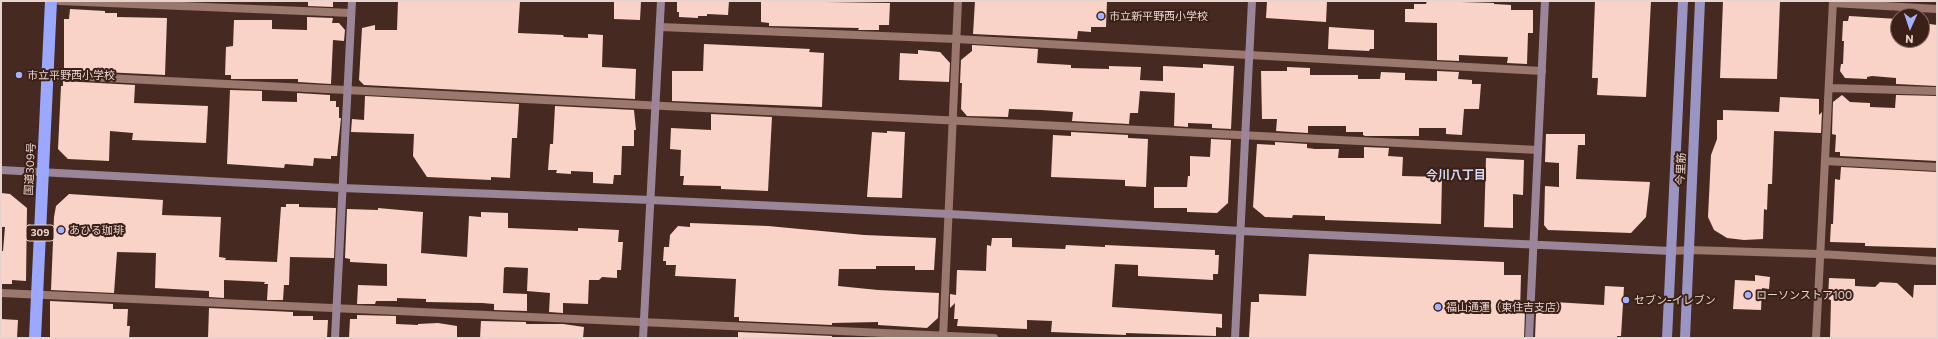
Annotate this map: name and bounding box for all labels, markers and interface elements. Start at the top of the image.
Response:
north arrow [1890,8,1930,48]
place label: 市立新平野西小学校 [1109,9,1208,23]
marker: 市立新平野西小学校 [1096,11,1106,21]
text: N [1905,33,1914,46]
place label: 市立平野西小学校 [27,68,115,82]
marker: 市立平野西小学校 [14,70,24,80]
street label: 国道309号 [22,142,38,196]
street label: 今里筋 [1674,152,1688,186]
district label: 今川八丁目 [1426,168,1486,182]
place label: あひる珈琲 [69,223,124,237]
road number: 309 [26,225,54,241]
marker: あひる珈琲 [56,225,66,235]
place label: ローソンストア100 [1756,288,1852,302]
marker: ローソンストア100 [1743,290,1753,300]
place label: セブン-イレブン [1634,293,1716,307]
marker: セブン-イレブン [1621,295,1631,305]
place label: 福山通運（東住吉支店） [1446,300,1567,314]
marker: 福山通運（東住吉支店） [1433,302,1443,312]

